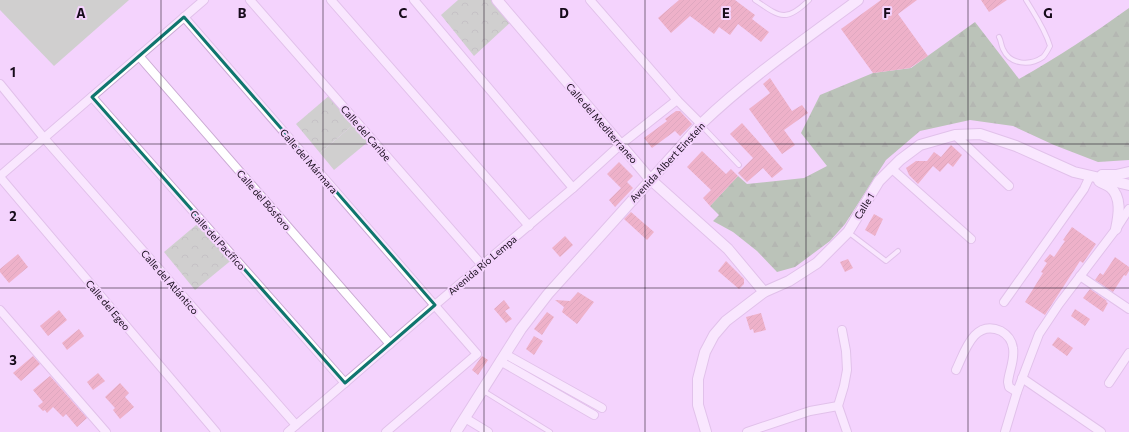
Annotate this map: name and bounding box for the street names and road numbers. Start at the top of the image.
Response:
street label: Calle del Mediterraneo [564,80,640,166]
street label: Calle del Caribe [339,103,393,163]
street label: Avenida Albert Einstein [627,120,707,204]
street label: Calle del Mármara [278,126,340,196]
street label: Calle del Bósforo [234,167,294,233]
street label: Calle 1 [851,191,877,221]
street label: Calle del Pacífico [188,208,248,272]
street label: Avenida Río Lempa [445,233,519,297]
street label: Calle del Atlántico [139,247,201,317]
street label: Calle del Egeo [83,277,133,333]

